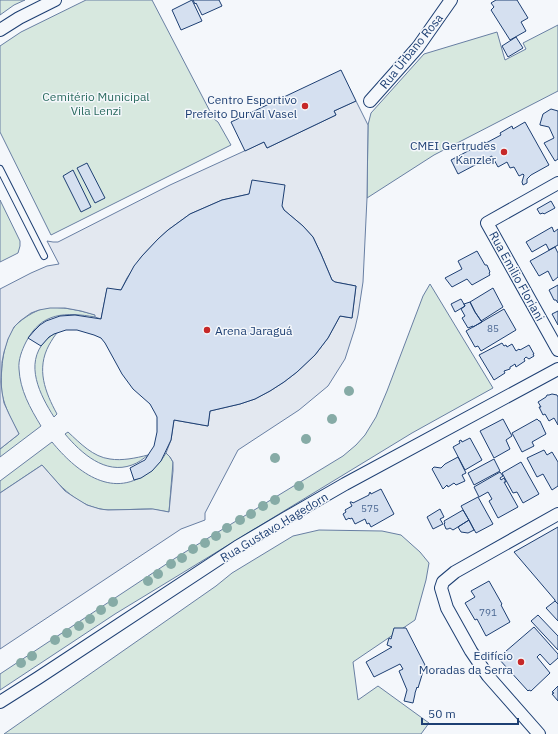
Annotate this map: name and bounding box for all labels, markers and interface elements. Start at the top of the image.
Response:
street label: Rua Urbano Rosa [376,10,446,92]
park label: Cemitério Municipal Vila Lenzi [42,89,150,118]
place label: Centro Esportivo Prefeito Durval Vasel [185,92,297,121]
marker: Centro Esportivo Prefeito Durval Vasel [300,101,310,111]
place label: CMEI Gertrudes Kanzler [410,138,497,167]
marker: CMEI Gertrudes Kanzler [499,147,509,157]
street label: Rua Emilio Floriani [486,228,548,324]
house number: 85 [487,322,499,335]
place label: Arena Jaraguá [215,323,293,338]
marker: Arena Jaraguá [202,325,212,335]
street label: Rua Gustavo Hagedorn [217,489,331,565]
house number: 575 [361,502,379,515]
house number: 791 [479,606,497,619]
place label: Edifício Moradas da Serra [419,648,514,677]
marker: Edifício Moradas da Serra [516,657,526,667]
scale bar [422,700,518,726]
text: 50 m [428,706,456,721]

